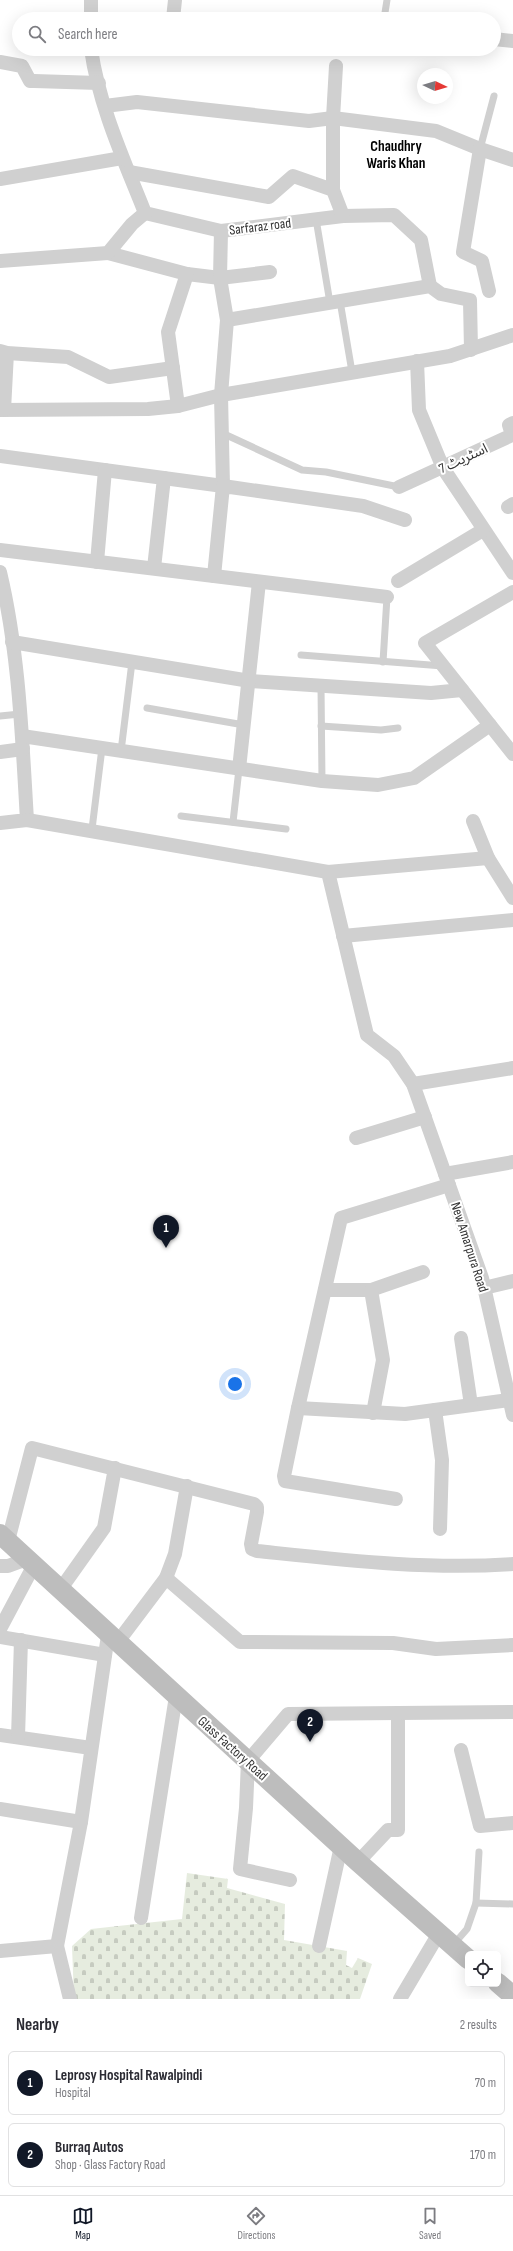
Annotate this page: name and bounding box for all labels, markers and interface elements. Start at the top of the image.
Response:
search box [12,12,501,56]
icon: search [26,23,48,45]
text: Search here [58,25,118,44]
north arrow [417,68,453,104]
district label: Chaudhry Waris Khan [367,137,425,173]
street label: Sarfaraz road [228,214,292,239]
street label: اسٹریٹ 7 [436,440,490,477]
street label: New Amarpura Road [447,1200,492,1295]
pin: 1 [153,1215,179,1248]
your location [225,1374,245,1394]
pin: 2 [297,1709,323,1742]
street label: Glass Factory Road [194,1713,271,1784]
map controls [465,1951,501,1987]
button: locate [465,1951,501,1987]
text: Nearby [16,2015,59,2035]
text: 2 results [460,2017,497,2033]
text: Leprosy Hospital Rawalpindi [55,2066,202,2085]
text: 1 [27,2075,33,2091]
text: 70 m [475,2075,496,2091]
text: Hospital [55,2085,91,2101]
text: Burraq Autos [55,2138,124,2157]
text: 2 [27,2147,33,2163]
text: 170 m [470,2147,496,2163]
text: Shop · Glass Factory Road [55,2157,165,2173]
tab: Map [72,2205,94,2242]
tab: Directions [238,2205,275,2242]
tab: Saved [419,2205,441,2242]

